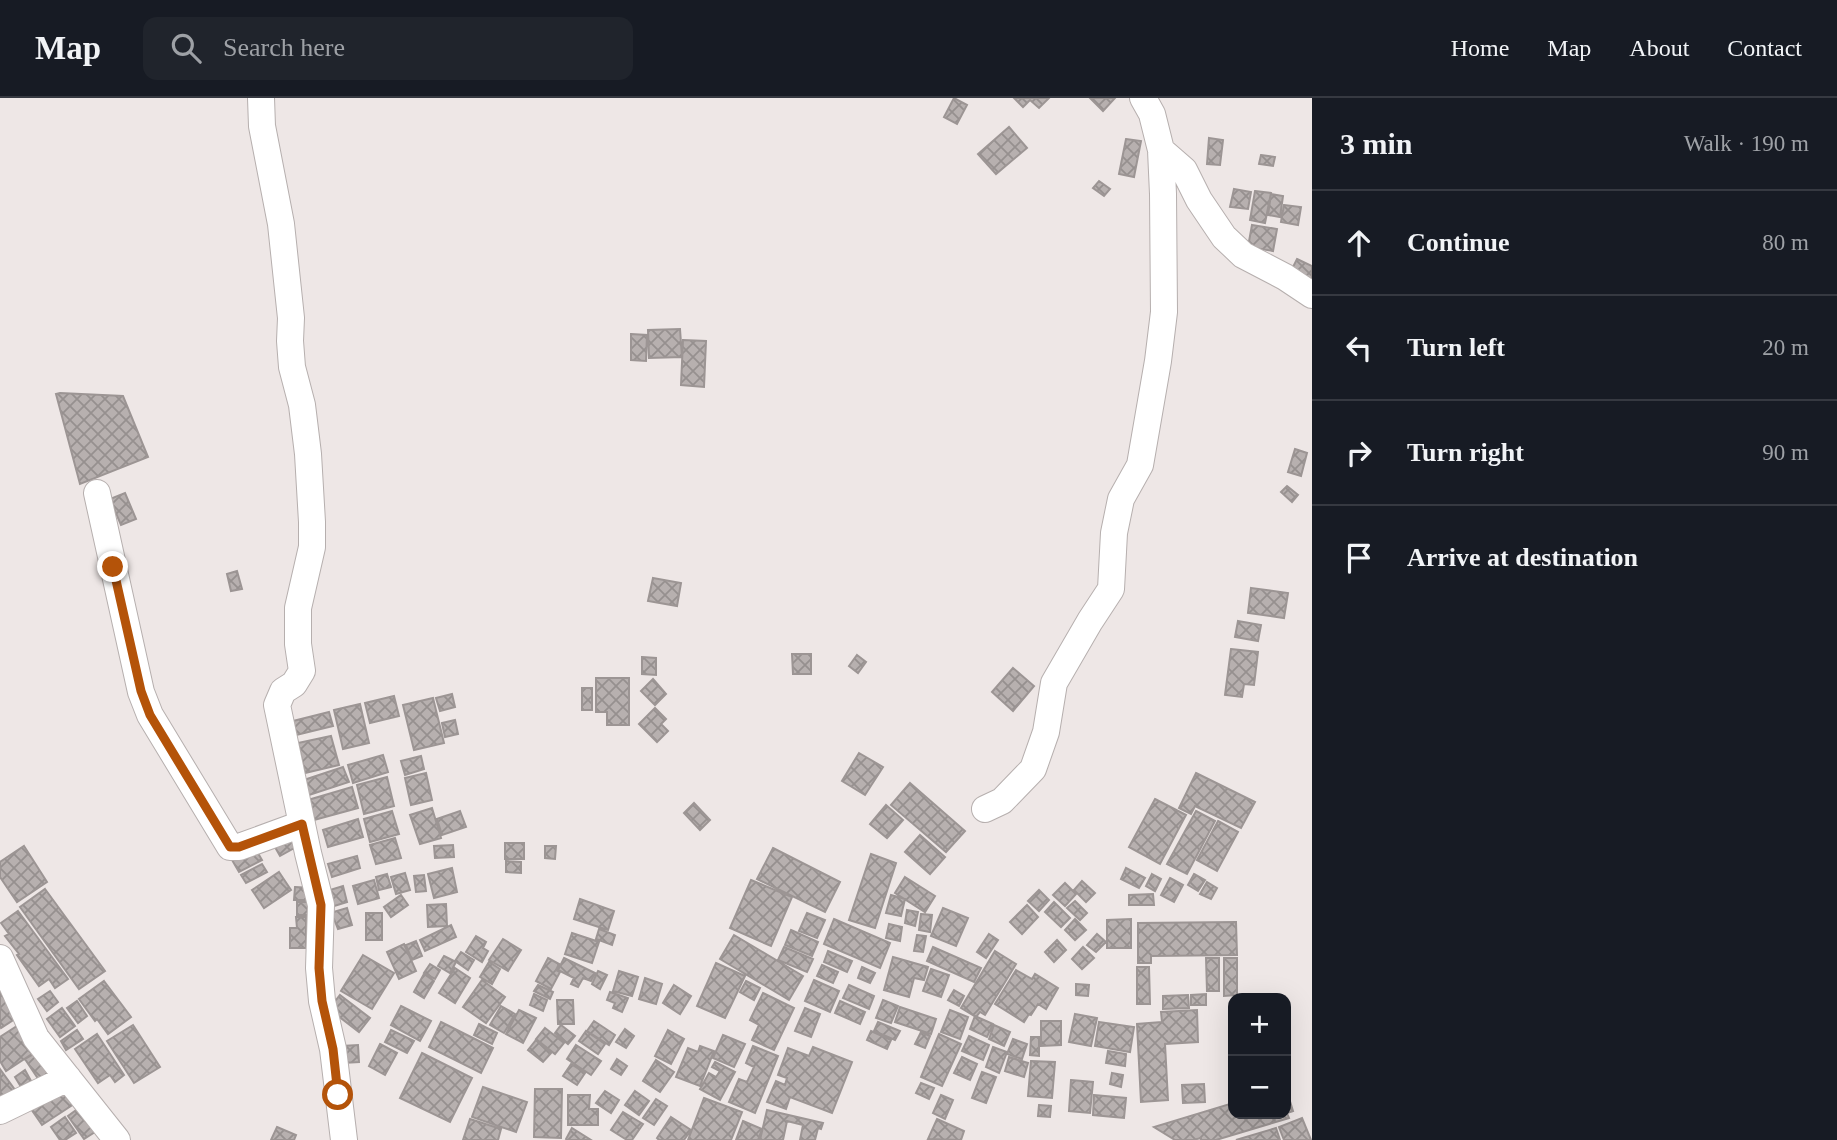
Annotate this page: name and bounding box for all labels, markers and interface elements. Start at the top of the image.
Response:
search box [143,17,633,80]
icon: search [167,29,205,67]
text: Map [35,30,101,66]
text: Search here [223,33,345,62]
text: Home [1451,35,1509,61]
text: Map [1547,35,1591,61]
text: About [1629,35,1689,61]
text: Contact [1727,35,1802,61]
text: 3 min [1340,127,1413,160]
text: Walk · 190 m [1684,131,1809,156]
icon: ahead [1340,224,1378,262]
text: Continue [1407,228,1510,257]
text: 80 m [1762,230,1809,255]
icon: left [1340,329,1378,367]
text: Turn left [1407,333,1505,362]
text: 20 m [1762,335,1809,360]
icon: right [1340,434,1378,472]
text: Turn right [1407,438,1524,467]
text: 90 m [1762,440,1809,465]
icon: arrive [1340,539,1378,577]
text: Arrive at destination [1407,543,1638,572]
route end [97,551,128,582]
map controls [1228,993,1291,1119]
button: + [1228,993,1291,1056]
button: − [1228,1056,1291,1119]
route start [322,1079,353,1110]

